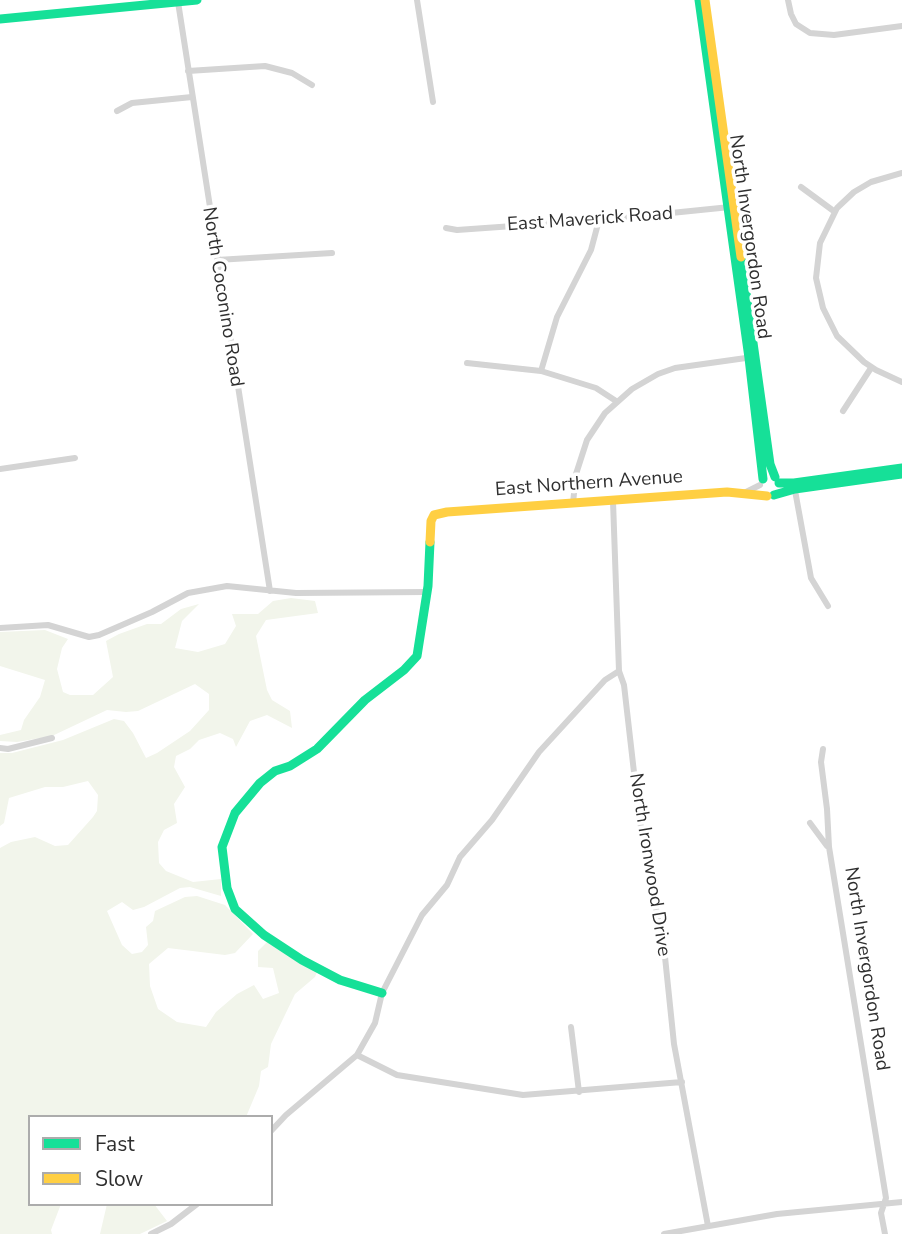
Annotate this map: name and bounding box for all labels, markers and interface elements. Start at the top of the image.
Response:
street label: North Invergordon Road [723,133,775,341]
street label: East Maverick Road [506,203,674,237]
street label: North Coconino Road [197,205,247,389]
street label: East Northern Avenue [494,466,684,502]
street label: North Ironwood Drive [623,772,675,958]
street label: North Invergordon Road [839,865,893,1073]
legend [28,1115,273,1206]
text: Fast [95,1130,135,1158]
text: Slow [95,1165,143,1193]

